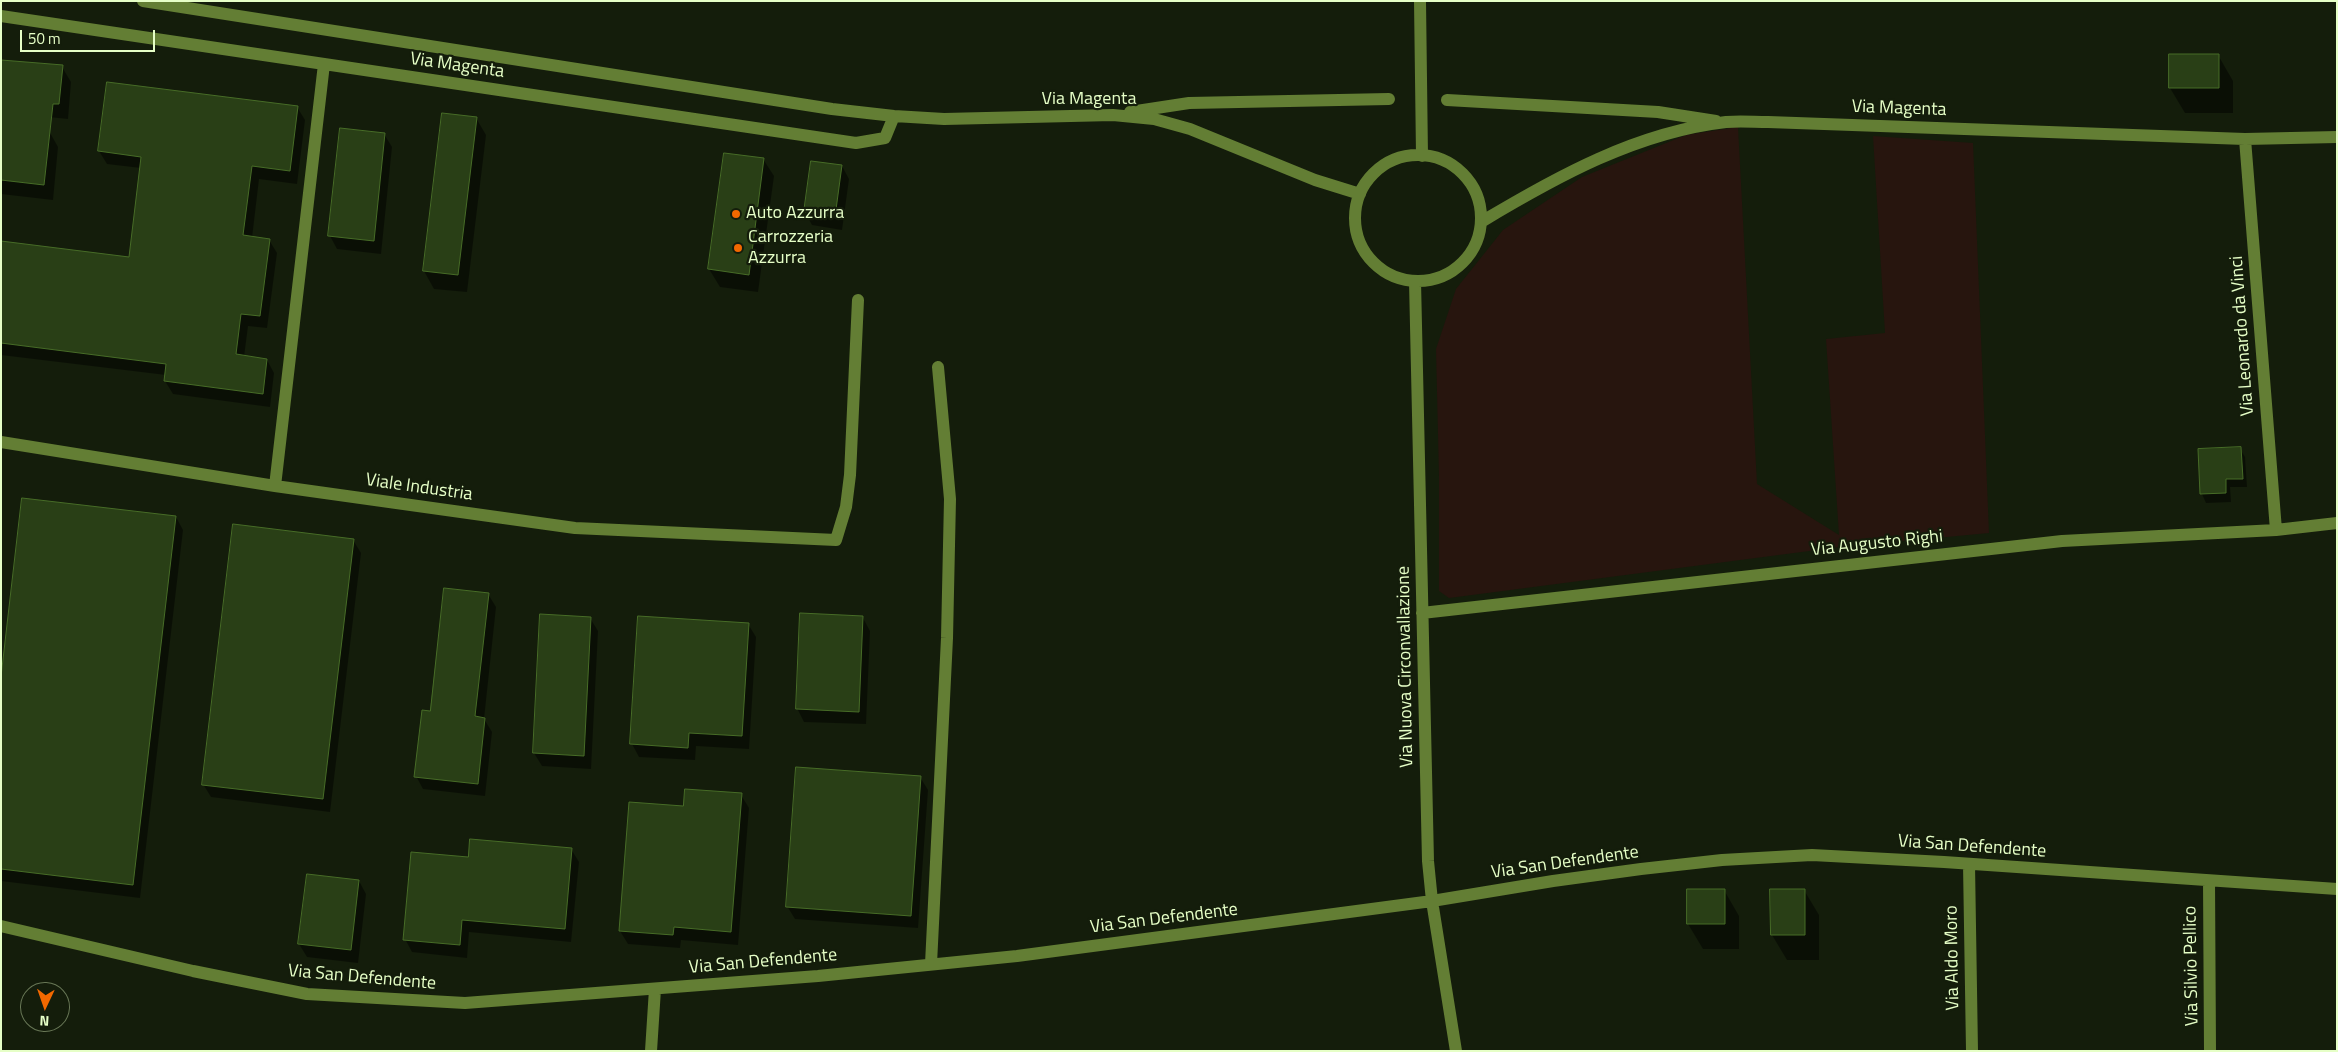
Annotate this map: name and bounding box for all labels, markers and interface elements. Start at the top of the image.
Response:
scale bar [22,20,158,52]
text: 50 m [28,27,61,50]
street label: Via Magenta [409,49,505,83]
street label: Via Magenta [1042,89,1136,111]
street label: Via Magenta [1851,97,1947,121]
place label: Auto Azzurra [746,203,844,225]
marker: Auto Azzurra [730,208,742,220]
place label: Carrozzeria Azzurra [748,227,833,270]
marker: Carrozzeria Azzurra [732,242,744,254]
street label: Via Leonardo da Vinci [2227,255,2259,417]
street label: Viale Industria [364,470,474,506]
street label: Via Augusto Righi [1810,526,1944,562]
street label: Via Nuova Circonvallazione [1393,566,1419,768]
street label: Via San Defendente [1897,831,2047,863]
street label: Via San Defendente [1490,842,1640,884]
street label: Via San Defendente [1089,899,1239,939]
street label: Via Aldo Moro [1941,905,1965,1011]
street label: Via Silvio Pellico [2180,906,2204,1026]
street label: Via San Defendente [688,945,838,979]
street label: Via San Defendente [287,961,437,995]
north arrow [20,982,70,1032]
text: N [39,1011,50,1032]

